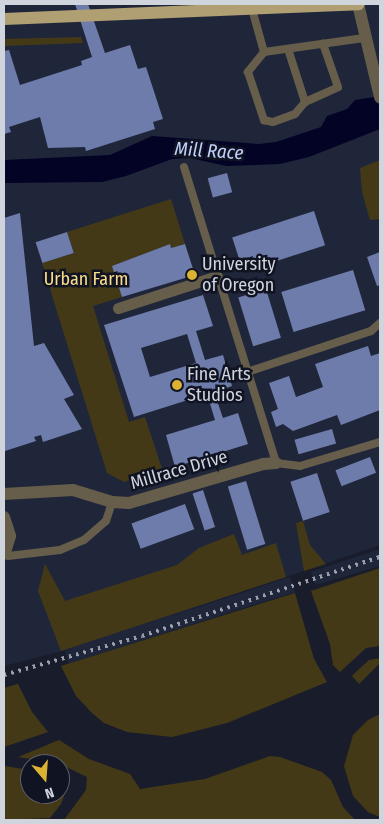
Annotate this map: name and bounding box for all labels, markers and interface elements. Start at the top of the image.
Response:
water label: Mill Race [174,137,244,165]
place label: University of Oregon [202,254,276,296]
park label: Urban Farm [44,268,128,290]
marker: University of Oregon [186,269,198,281]
place label: Fine Arts Studios [187,364,251,406]
marker: Fine Arts Studios [171,379,183,391]
street label: Millrace Drive [128,446,230,494]
north arrow [20,754,70,804]
text: N [43,783,56,802]

